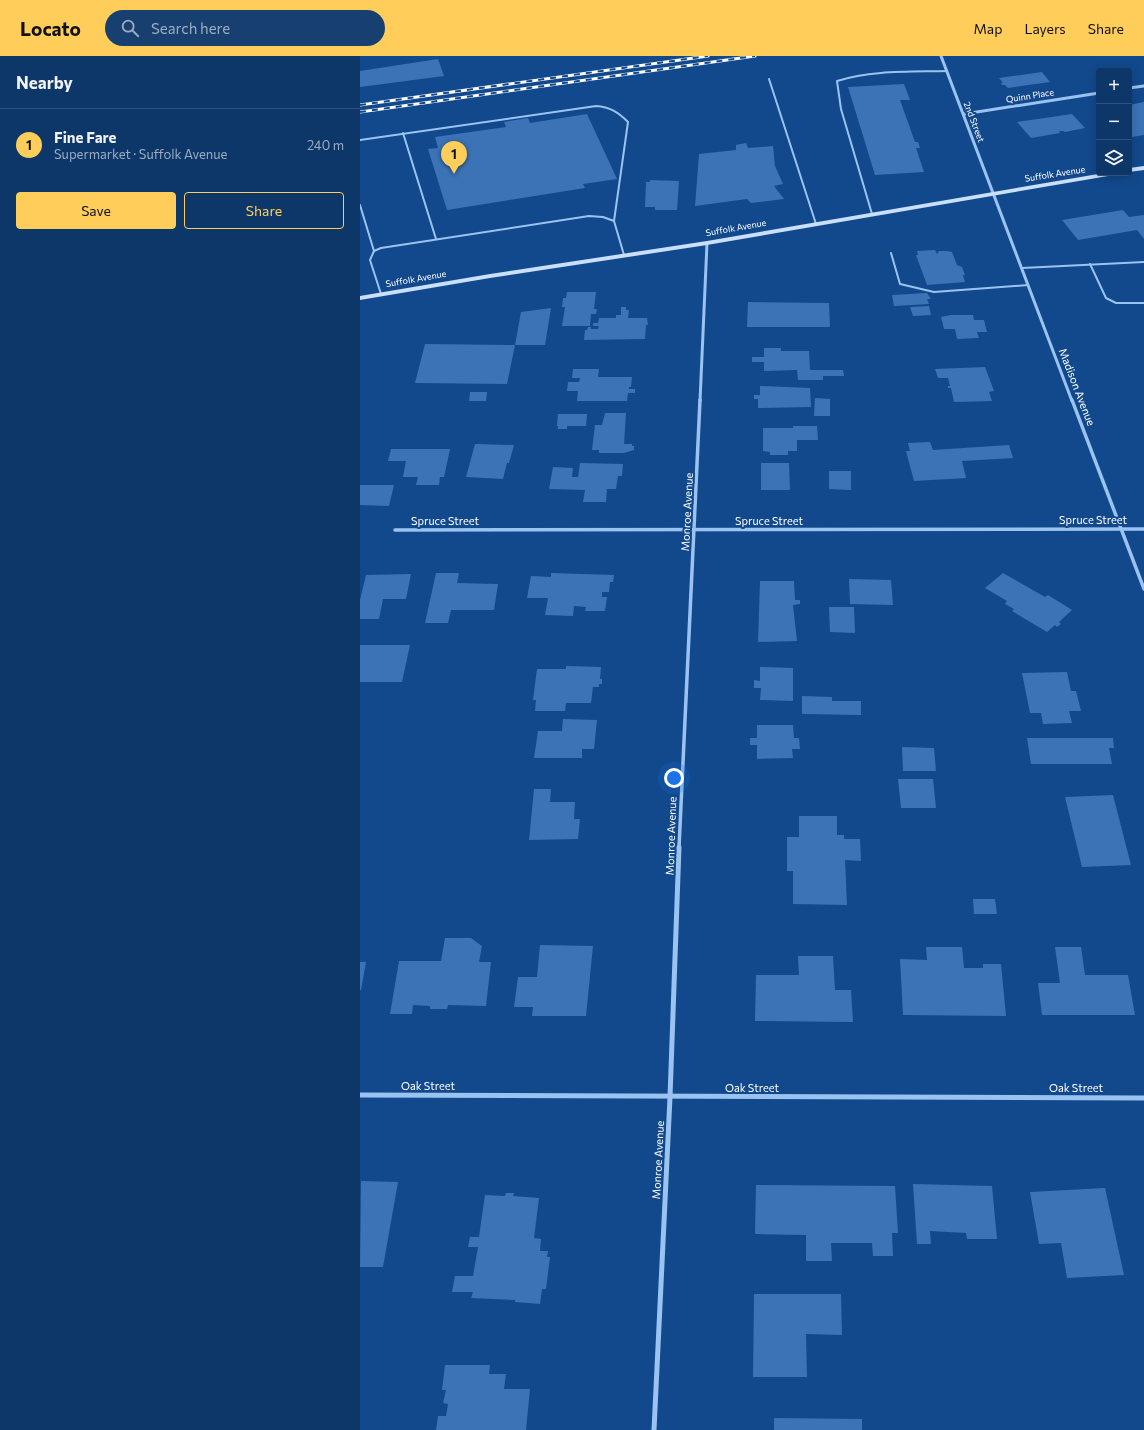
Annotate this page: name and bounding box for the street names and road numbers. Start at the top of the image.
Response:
street label: Quinn Place [1005,86,1055,105]
street label: 2nd Street [962,100,987,144]
street label: Suffolk Avenue [1024,163,1086,184]
street label: Suffolk Avenue [705,217,767,238]
street label: Suffolk Avenue [385,268,447,289]
street label: Madison Avenue [1057,346,1098,428]
street label: Monroe Avenue [678,472,695,552]
street label: Spruce Street [1059,513,1127,526]
street label: Spruce Street [411,514,479,527]
street label: Spruce Street [735,514,803,527]
street label: Monroe Avenue [663,796,678,876]
street label: Oak Street [401,1079,455,1092]
street label: Oak Street [725,1081,779,1094]
street label: Oak Street [1049,1081,1103,1094]
street label: Monroe Avenue [649,1120,666,1200]

